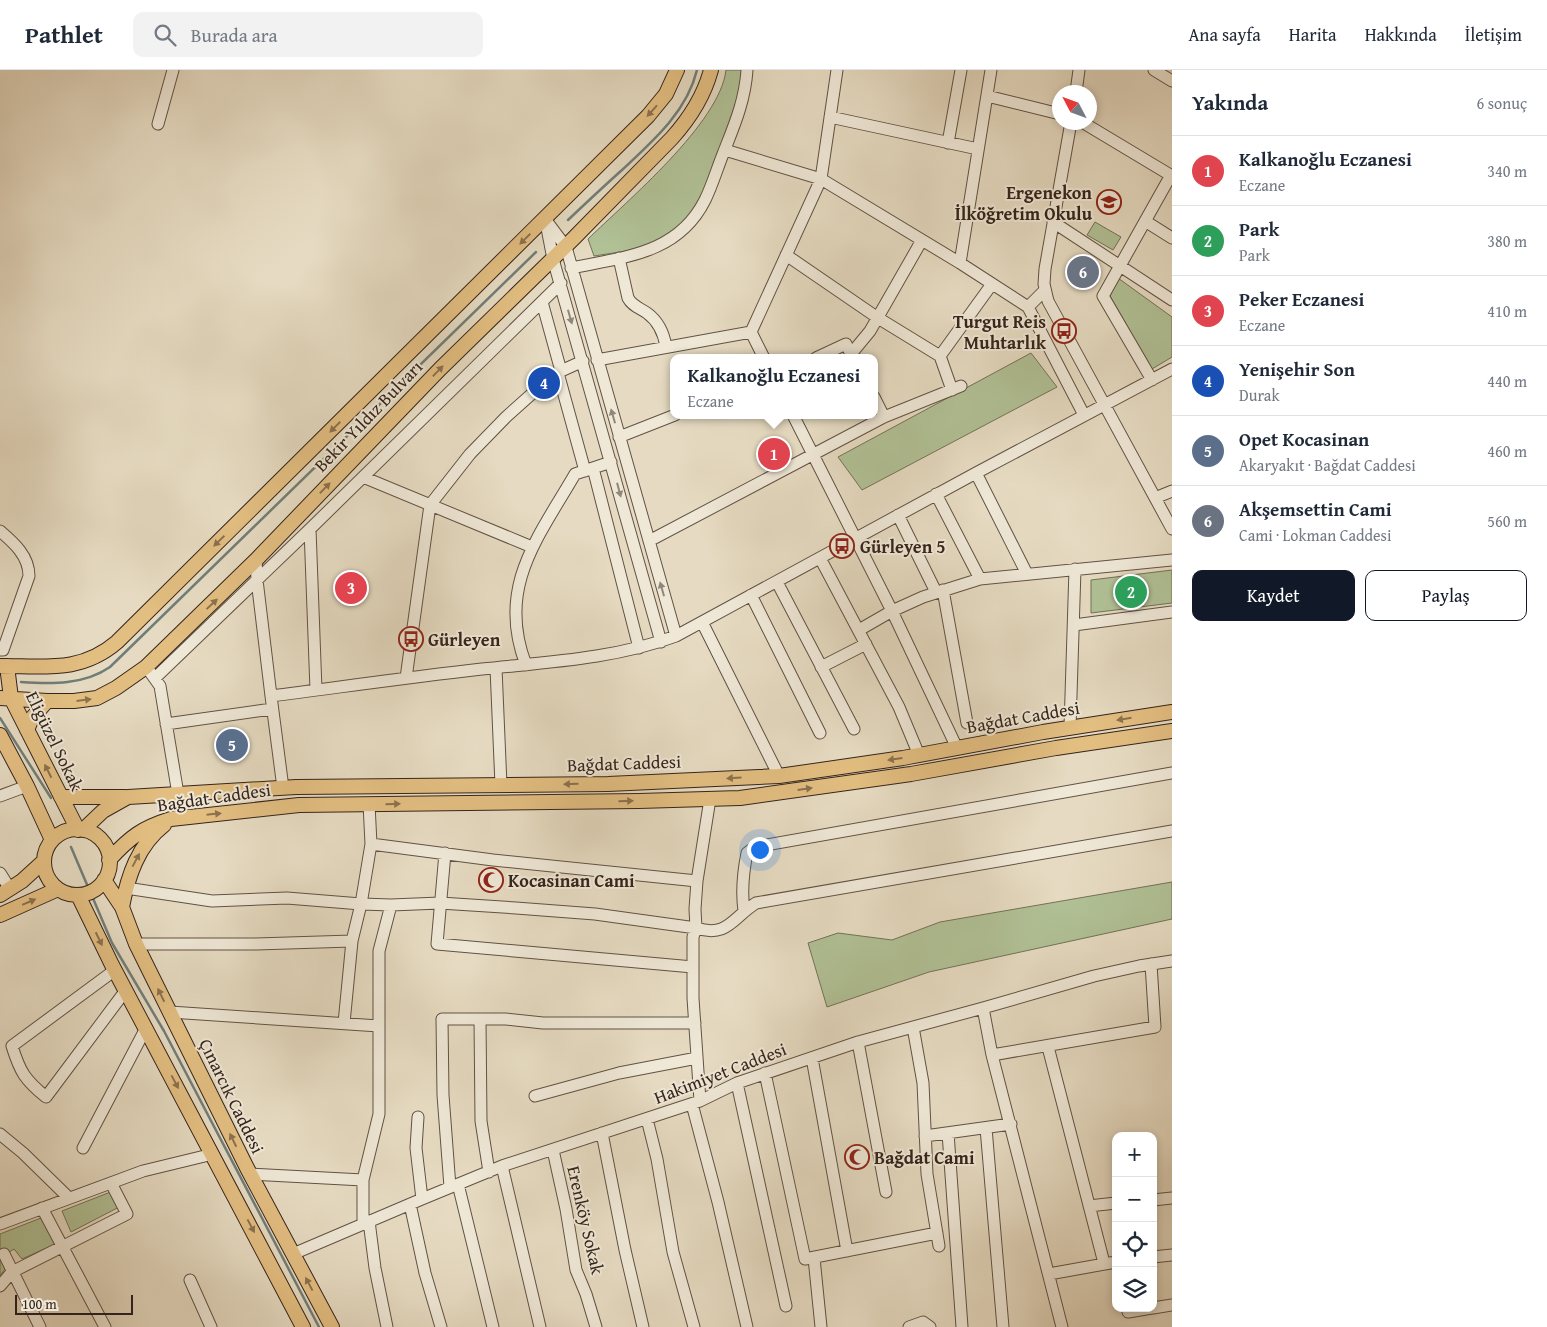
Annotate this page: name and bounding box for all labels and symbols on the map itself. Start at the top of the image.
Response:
north arrow [1052,85,1097,130]
one-way arrow [646,105,658,117]
place label: Ergenekon İlköğretim Okulu [955,179,1093,227]
school or university icon: Ergenekon İlköğretim Okulu [1096,189,1122,215]
one-way arrow [519,233,531,245]
pin: 6 [1067,253,1099,291]
place label: Turgut Reis Muhtarlık [953,308,1047,356]
one-way arrow [567,309,575,324]
bus stop icon: Turgut Reis Muhtarlık [1051,318,1077,344]
street label: Bekir Yıldız Bulvarı [307,354,429,478]
pin: 4 [528,364,560,402]
one-way arrow [432,365,444,377]
one-way arrow [609,408,617,423]
one-way arrow [329,421,341,433]
pin: 1 [758,435,790,473]
one-way arrow [319,482,331,494]
one-way arrow [616,483,624,498]
bus stop icon: Gürleyen 5 [829,533,855,559]
place label: Gürleyen 5 [860,533,946,560]
one-way arrow [213,535,225,547]
pin: 3 [335,569,367,607]
pin: 2 [1115,573,1147,611]
one-way arrow [658,582,666,597]
one-way arrow [206,598,218,610]
bus stop icon: Gürleyen [398,626,424,652]
place label: Gürleyen [428,626,501,653]
street label: Eligüzel Sokak [19,687,91,796]
street label: Bağdat Caddesi [964,694,1082,740]
one-way arrow [76,695,92,703]
one-way arrow [1115,715,1131,723]
pin: 5 [216,726,248,764]
street label: Bağdat Caddesi [566,748,682,778]
one-way arrow [886,755,902,763]
one-way arrow [44,764,52,778]
one-way arrow [725,774,741,782]
street label: Bağdat Caddesi [156,776,272,818]
one-way arrow [563,780,579,788]
one-way arrow [797,785,813,793]
one-way arrow [618,797,634,805]
one-way arrow [385,800,401,808]
one-way arrow [206,810,222,818]
your location [747,837,773,863]
one-way arrow [132,853,140,868]
mosque icon: Kocasinan Cami [478,867,504,893]
place label: Kocasinan Cami [508,867,635,894]
one-way arrow [22,897,36,905]
one-way arrow [96,932,104,946]
one-way arrow [157,988,165,1002]
street label: Çınarcık Caddesi [192,1034,272,1158]
street label: Hakimiyet Caddesi [650,1035,790,1111]
one-way arrow [171,1075,179,1090]
one-way arrow [229,1133,237,1148]
mosque icon: Bağdat Cami [844,1144,870,1170]
place label: Bağdat Cami [874,1144,975,1171]
street label: Erenköy Sokak [560,1163,612,1278]
one-way arrow [247,1219,255,1233]
one-way arrow [305,1277,313,1291]
scale bar [15,1292,132,1315]

